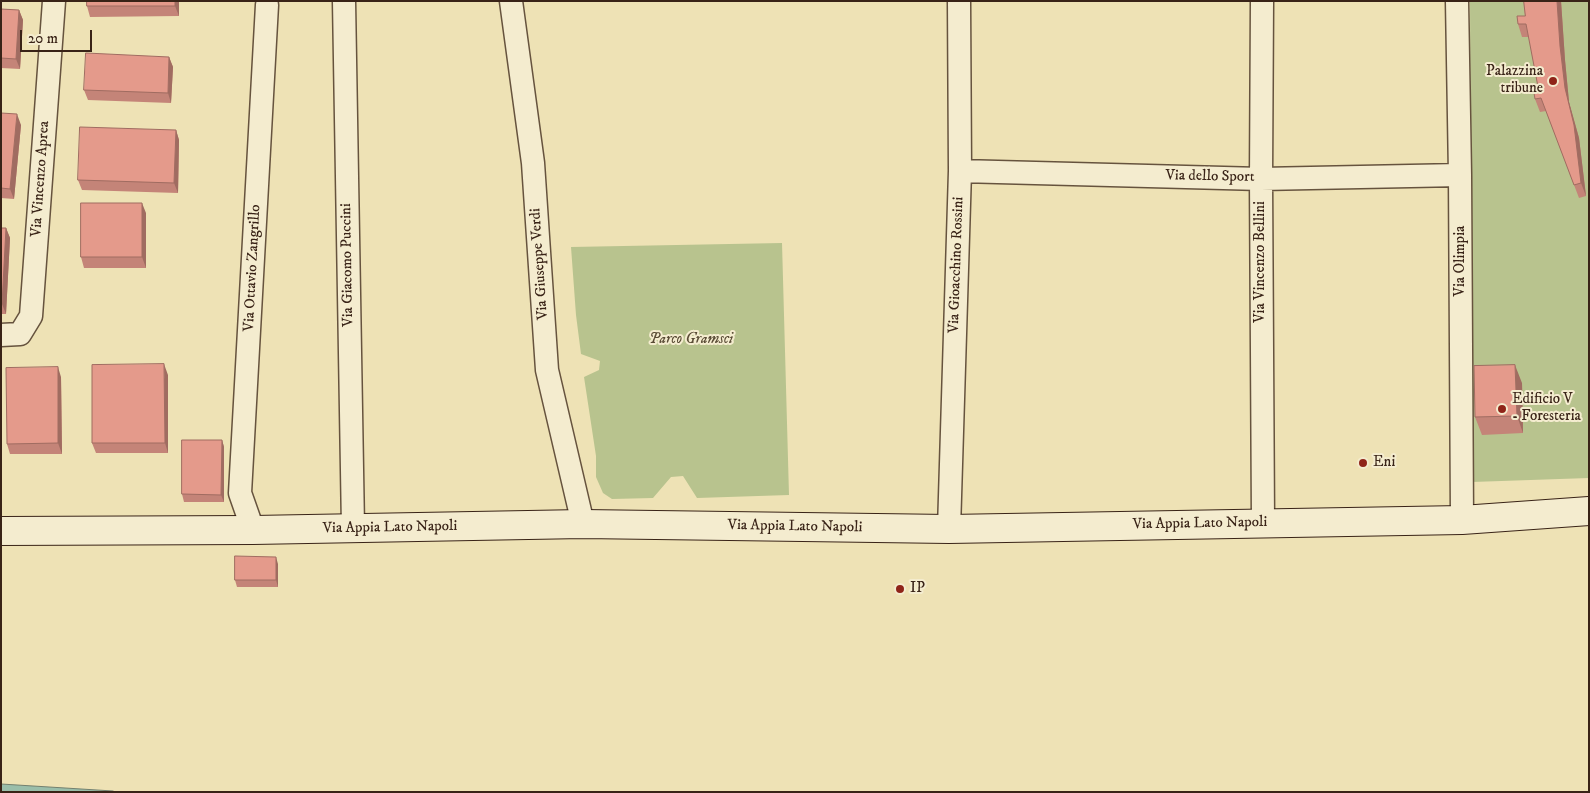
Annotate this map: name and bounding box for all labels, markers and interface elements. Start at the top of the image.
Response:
scale bar [22,20,95,52]
text: 20 m [28,29,58,48]
place label: Palazzina tribune [1486,63,1543,98]
marker: Palazzina tribune [1547,75,1559,87]
street label: Via Vincenzo Aprea [28,120,54,238]
street label: Via dello Sport [1165,167,1255,187]
street label: Via Gioacchino Rossini [946,196,968,334]
street label: Via Vincenzo Bellini [1252,201,1270,323]
street label: Via Giacomo Puccini [338,203,358,327]
street label: Via Ottavio Zangrillo [241,204,265,332]
street label: Via Giuseppe Verdi [527,208,553,320]
street label: Via Olimpia [1452,226,1470,296]
park label: Parco Gramsci [649,331,733,349]
place label: Edificio V - Foresteria [1512,391,1581,426]
marker: Edificio V - Foresteria [1496,403,1508,415]
place label: Eni [1373,454,1395,472]
marker: Eni [1357,457,1369,469]
street label: Via Appia Lato Napoli [1132,514,1268,534]
street label: Via Appia Lato Napoli [727,517,863,537]
street label: Via Appia Lato Napoli [322,518,458,538]
place label: IP [910,580,925,598]
marker: IP [894,583,906,595]

